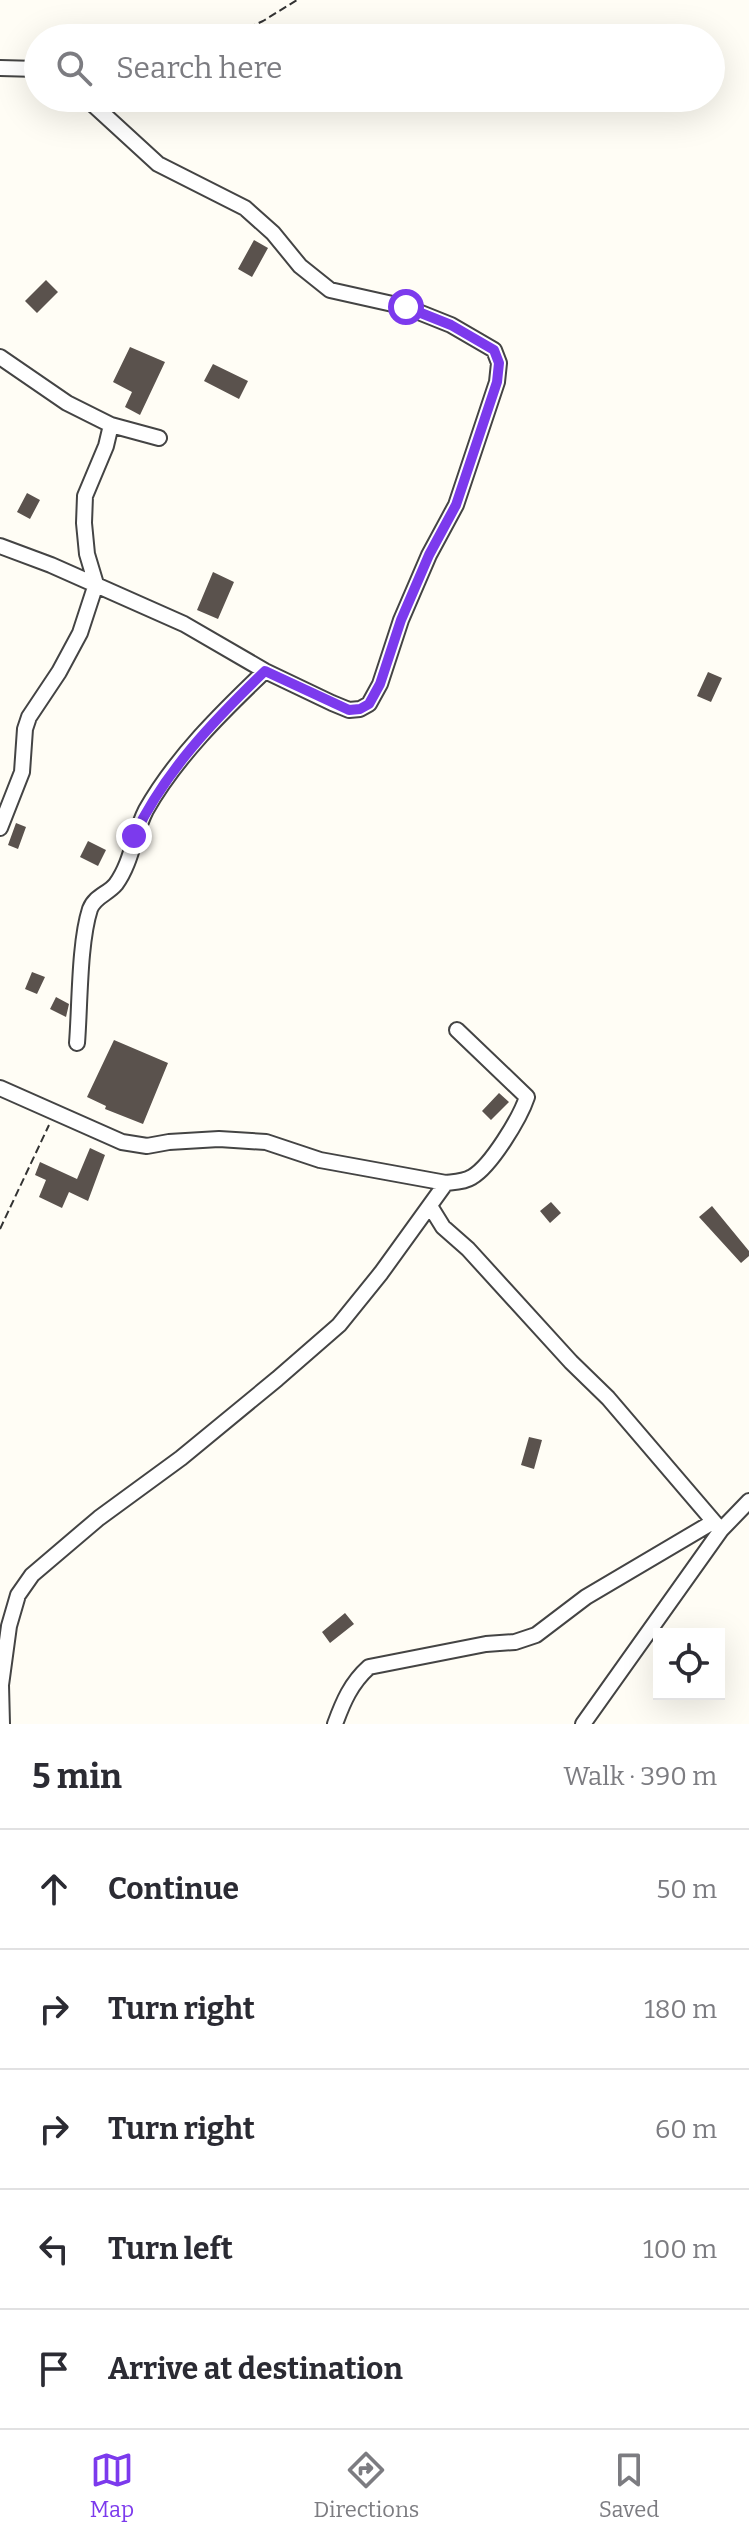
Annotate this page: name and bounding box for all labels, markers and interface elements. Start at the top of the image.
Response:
search box [24,24,725,112]
icon: search [52,46,96,90]
text: Search here [116,50,283,86]
route start [388,289,424,325]
route end [116,818,152,854]
map controls [653,1628,725,1700]
button: locate [653,1628,725,1700]
text: 5 min [32,1756,122,1797]
text: Walk · 390 m [564,1761,717,1792]
icon: ahead [32,1867,76,1911]
text: Continue [108,1871,239,1907]
text: 50 m [656,1874,717,1905]
icon: right [32,1987,76,2031]
text: Turn right [108,1991,255,2027]
text: 180 m [644,1994,717,2025]
icon: right [32,2107,76,2151]
text: Turn right [108,2111,255,2147]
text: 60 m [655,2114,717,2145]
icon: left [32,2227,76,2271]
text: Turn left [108,2231,233,2267]
text: 100 m [643,2234,717,2265]
icon: arrive [32,2347,76,2391]
text: Arrive at destination [108,2351,403,2387]
tab: Map [90,2448,134,2523]
tab: Directions [314,2448,419,2523]
tab: Saved [599,2448,659,2523]

